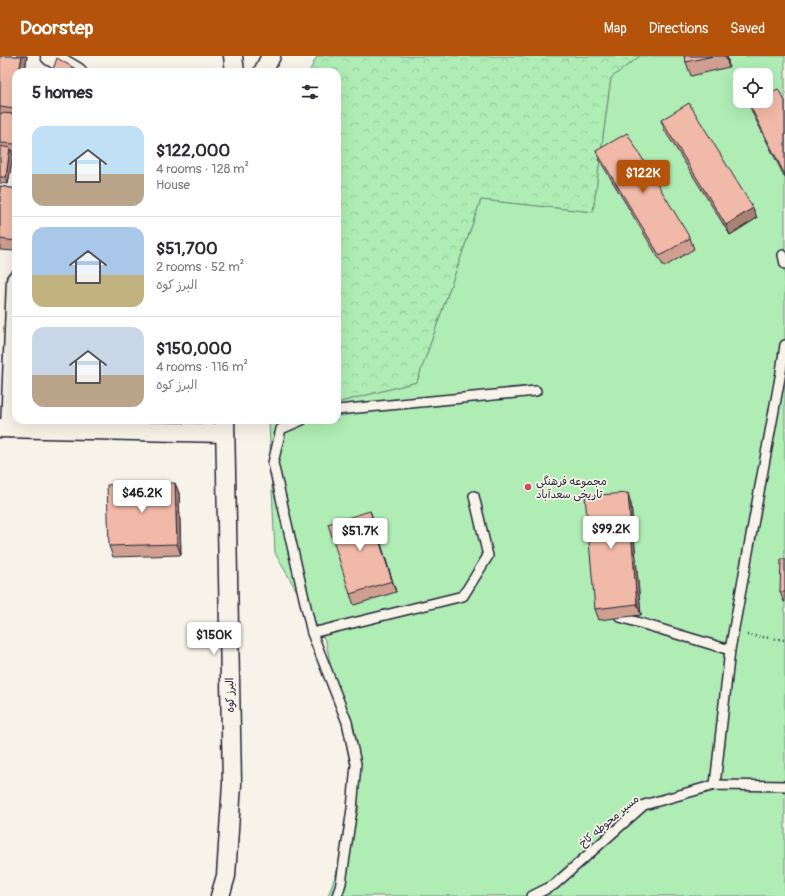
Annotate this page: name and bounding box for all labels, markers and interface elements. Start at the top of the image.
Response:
text: Doorstep [20,16,94,40]
text: Map [604,20,627,37]
text: Directions [649,20,708,37]
text: Saved [730,20,765,37]
map controls [733,68,773,108]
button: locate [733,68,773,108]
icon: filters [299,81,321,103]
text: 5 homes [32,82,93,103]
text: $122,000 [156,140,230,161]
icon: home [64,142,112,190]
pin: $122K [615,160,671,194]
text: 4 rooms · 128 m² [156,161,249,177]
text: $122K [626,165,660,181]
text: House [156,177,190,193]
text: $51,700 [156,238,218,259]
icon: home [64,243,112,291]
text: 2 rooms · 52 m² [156,259,244,275]
text: البرز کوه [156,277,197,293]
text: $150,000 [156,338,232,359]
icon: home [64,343,112,391]
text: 4 rooms · 116 m² [156,359,248,375]
text: البرز کوه [156,377,197,393]
place label: مجموعه فرهنگی تاریخی سعدآباد [536,475,607,502]
pin: $46.2K [109,480,175,514]
marker: مجموعه فرهنگی تاریخی سعدآباد [523,482,533,492]
text: $46.2K [122,485,162,501]
pin: $99.2K [578,516,644,550]
pin: $51.7K [327,518,393,552]
text: $99.2K [592,521,630,537]
text: $51.7K [342,523,378,539]
pin: $150K [186,622,242,656]
text: $150K [196,627,232,643]
street label: البرز کوه [223,677,238,713]
street label: مسیر محوطه کاخ [576,792,642,851]

